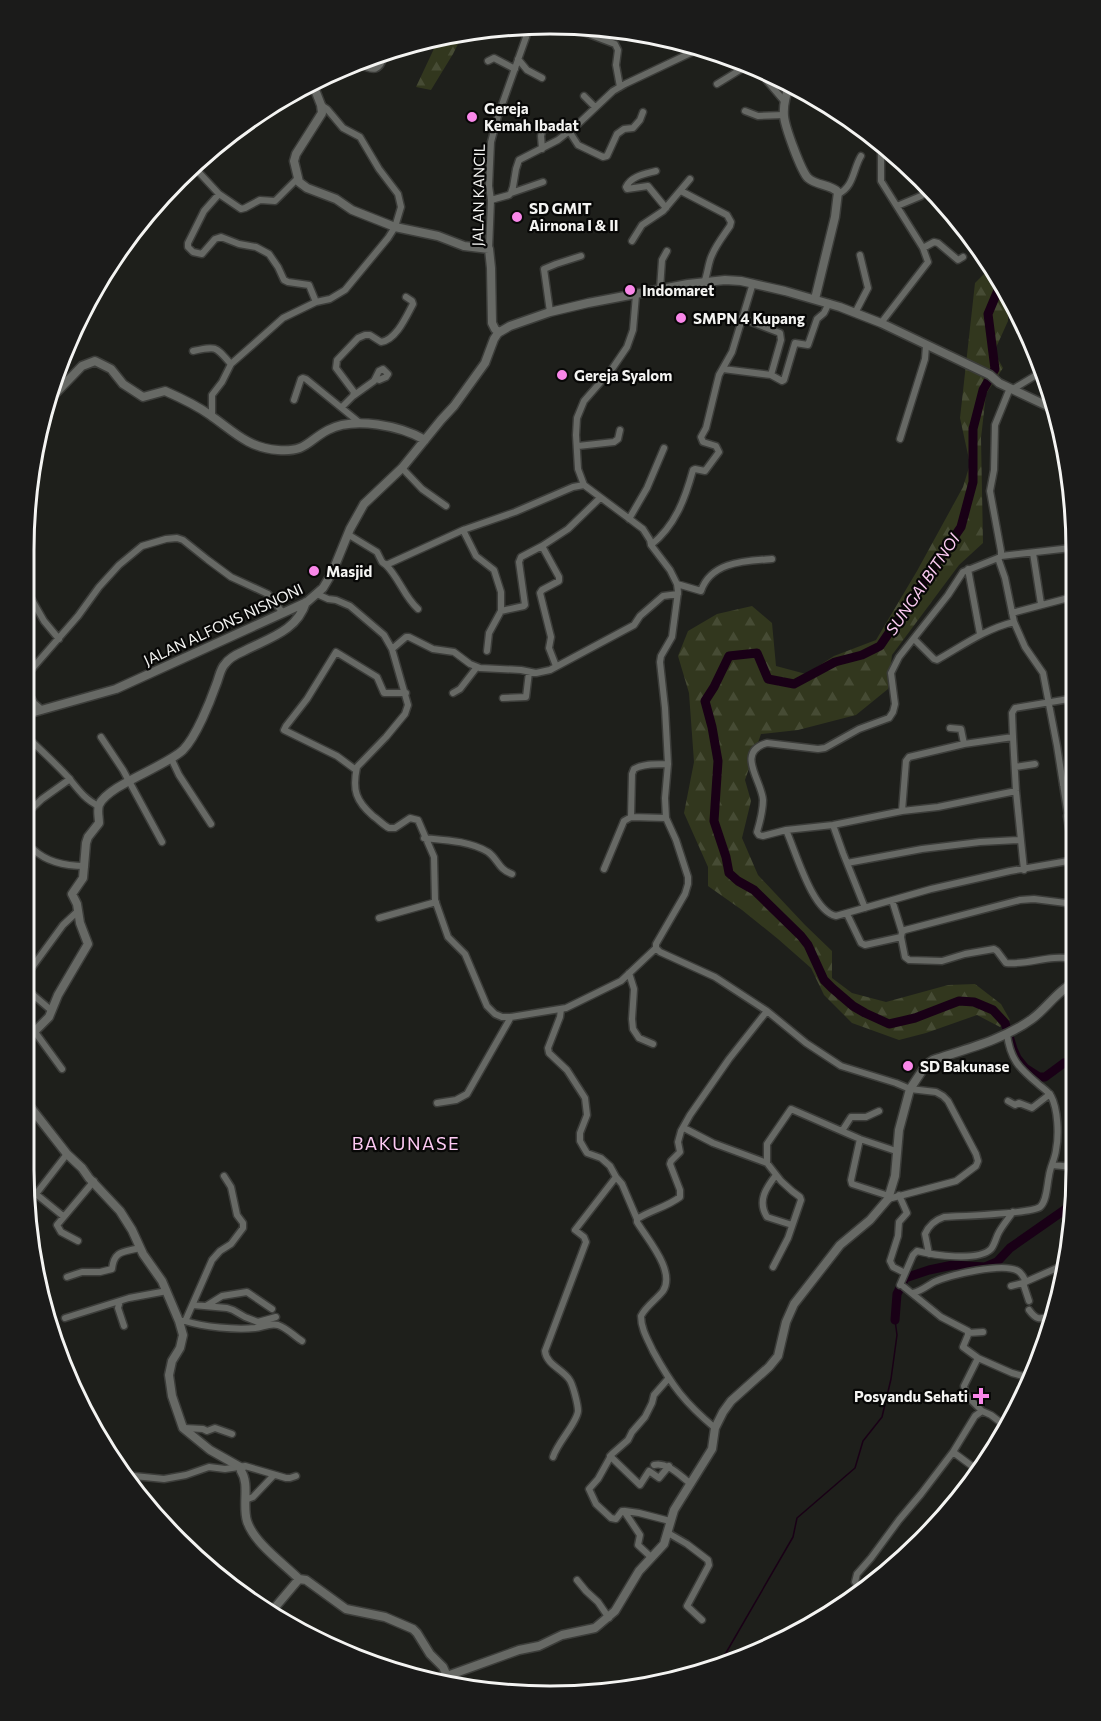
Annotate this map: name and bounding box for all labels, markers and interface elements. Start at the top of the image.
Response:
place label: Gereja Kemah Ibadat [484,99,579,134]
marker: Gereja Kemah Ibadat [465,110,479,124]
street label: JALAN KANCIL [468,143,488,246]
place label: SD GMIT Airnona I & II [529,199,619,234]
marker: SD GMIT Airnona I & II [510,210,524,224]
place label: Indomaret [642,281,714,299]
marker: Indomaret [623,283,637,297]
place label: SMPN 4 Kupang [693,309,805,327]
marker: SMPN 4 Kupang [674,311,688,325]
place label: Gereja Syalom [574,366,672,384]
marker: Gereja Syalom [555,368,569,382]
water label: SUNGAI BITNOI [881,529,963,638]
place label: Masjid [326,562,372,580]
marker: Masjid [307,564,321,578]
street label: JALAN ALFONS NISNONI [140,579,306,669]
place label: SD Bakunase [920,1057,1009,1075]
marker: SD Bakunase [901,1059,915,1073]
district label: BAKUNASE [352,1132,460,1154]
place label: Posyandu Sehati [854,1387,968,1405]
marker: Posyandu Sehati [972,1387,990,1405]

